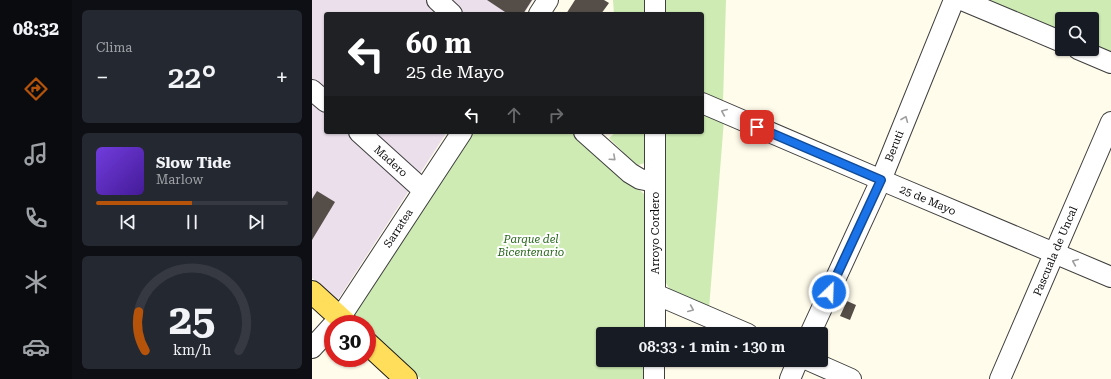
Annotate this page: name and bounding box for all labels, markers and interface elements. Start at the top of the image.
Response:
map controls [1055,12,1099,56]
button: search [1055,12,1099,56]
text: 08:32 [13,18,59,39]
text: 60 m [406,27,471,60]
icon: left [340,28,392,80]
text: Clima [96,40,132,55]
text: 22° [168,60,216,95]
text: 25 de Mayo [406,61,504,82]
text: − [96,65,108,90]
text: + [276,65,288,90]
icon: directions [22,75,50,103]
icon: left [461,104,483,126]
icon: ahead [503,104,525,126]
icon: right [545,104,567,126]
one-way arrow [720,109,728,117]
pin [740,110,774,144]
icon: arrive [746,116,768,138]
one-way arrow [901,116,909,123]
street label: Beruti [882,128,907,164]
icon: music [22,140,50,168]
street label: Madero [371,143,410,180]
one-way arrow [609,153,616,160]
text: Slow Tide [156,154,231,172]
text: Marlow [156,172,203,187]
street label: 25 de Mayo [898,183,958,218]
street label: Arroyo Cordero [649,192,662,274]
icon: phone [22,204,50,232]
street label: Pascuala de Uncal [1031,204,1080,298]
street label: Sarratea [381,206,416,250]
icon: previous [117,211,139,233]
icon: pause [181,211,203,233]
icon: next [245,211,267,233]
park label: Parque del Bicentenario [497,233,564,259]
one-way arrow [1072,258,1079,266]
icon: climate [22,268,50,296]
position arrow [808,271,850,313]
text: 25 [169,294,215,343]
one-way arrow [687,305,694,313]
speed limit sign: 30 [324,315,376,367]
icon: car [22,333,50,361]
text: 08:33 · 1 min · 130 m [639,338,785,356]
text: km/h [173,341,211,357]

